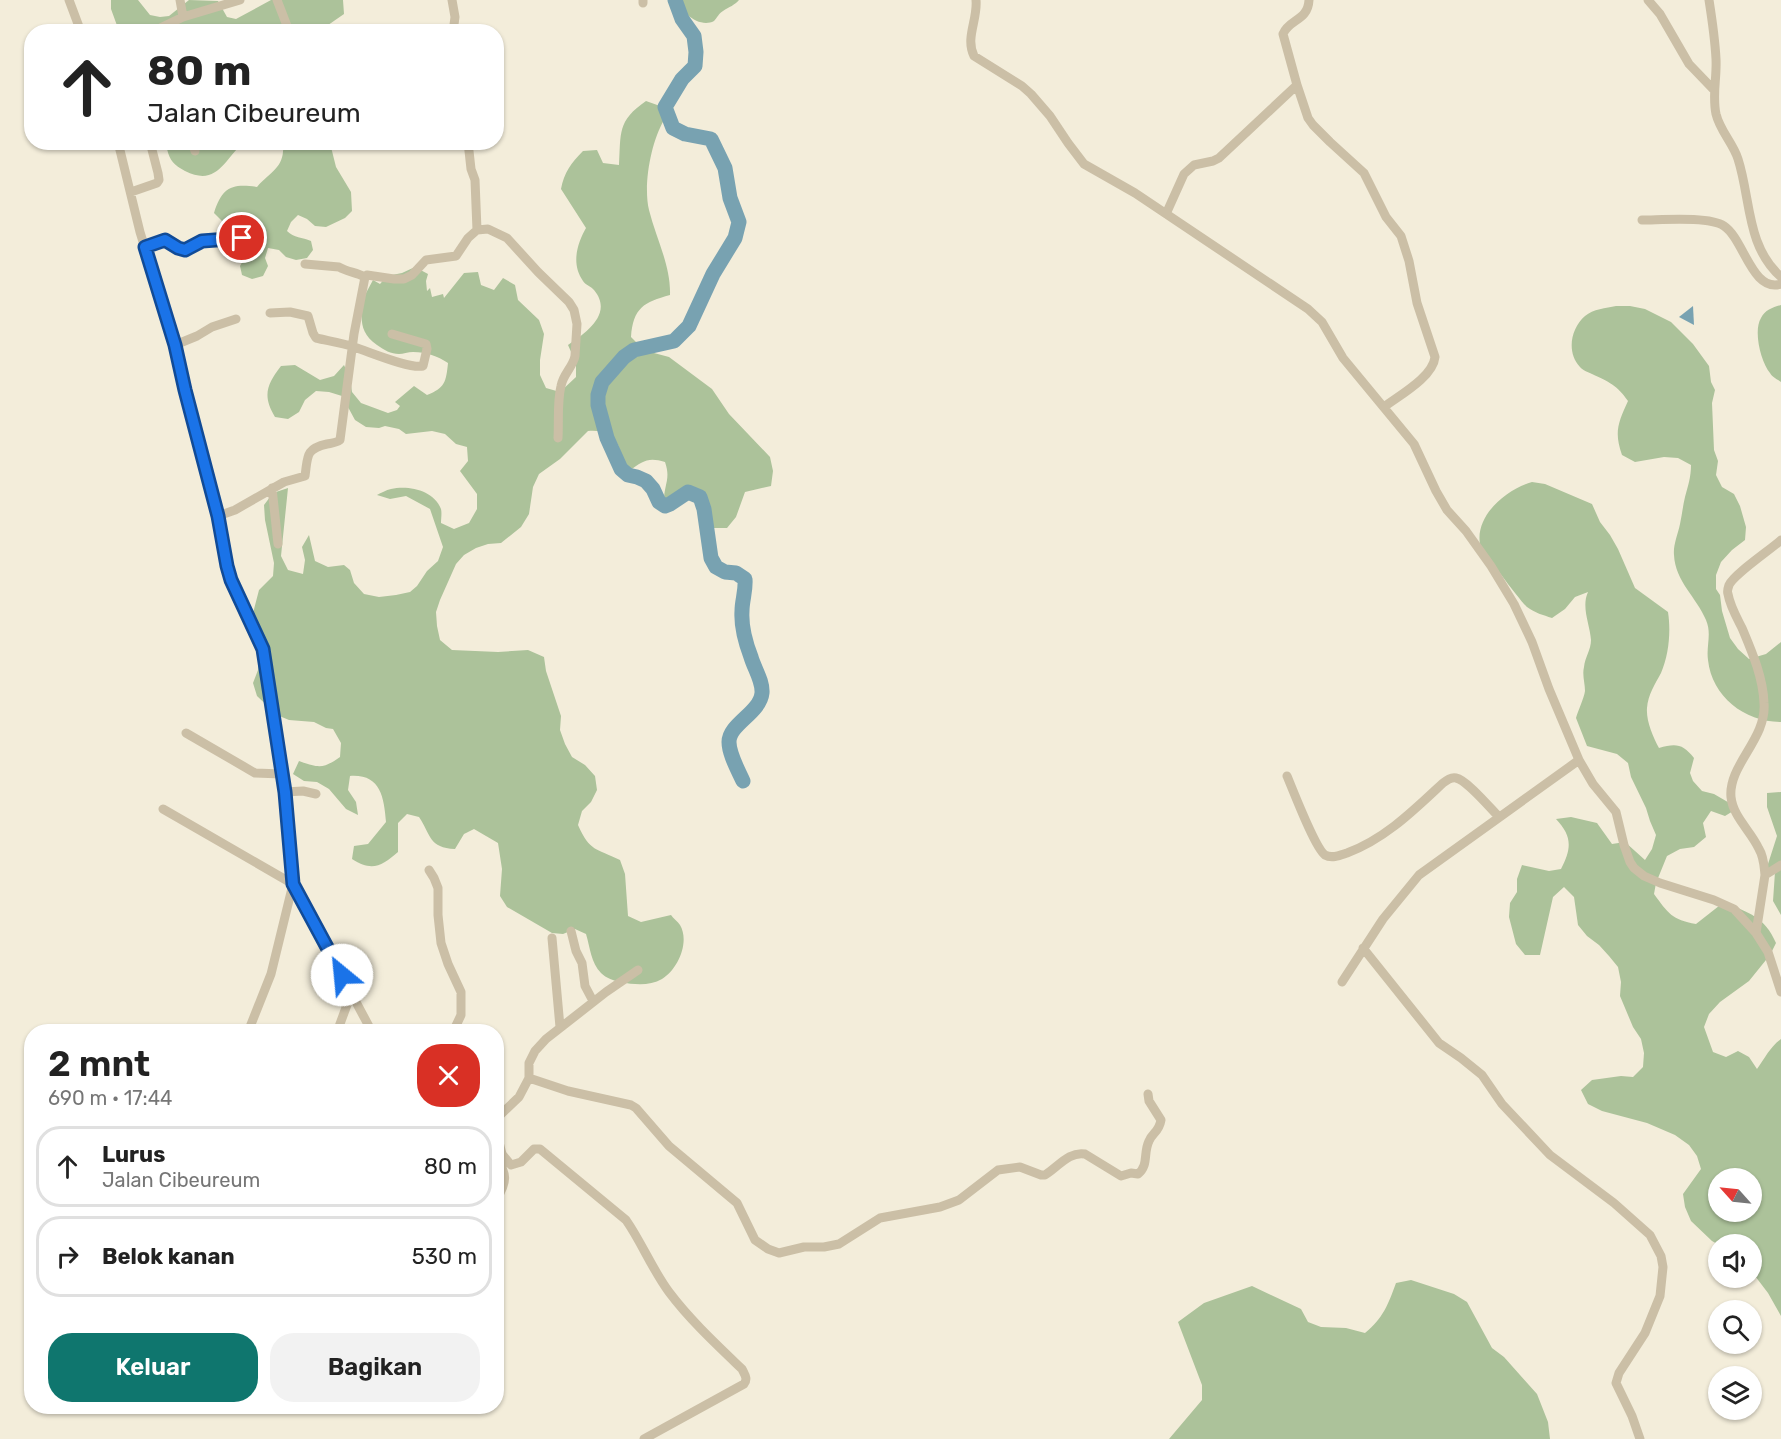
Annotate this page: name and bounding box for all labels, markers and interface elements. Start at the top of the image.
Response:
text: 80 m [147,46,251,96]
icon: ahead [48,48,126,126]
text: Jalan Cibeureum [147,97,361,129]
pin [216,212,267,263]
icon: arrive [225,221,258,254]
position arrow [310,943,374,1007]
text: 2 mnt [48,1042,150,1085]
button: close [417,1044,480,1107]
text: 690 m · 17:44 [48,1086,172,1110]
text: Lurus [102,1141,165,1168]
icon: ahead [51,1150,84,1183]
text: 80 m [424,1153,477,1180]
text: Jalan Cibeureum [102,1168,260,1192]
north arrow [1708,1168,1762,1222]
map controls [1708,1168,1762,1420]
button: sound [1708,1234,1762,1288]
icon: right [51,1240,84,1273]
text: Belok kanan [102,1243,235,1270]
text: 530 m [412,1243,477,1270]
button: search [1708,1300,1762,1354]
button: Keluar [48,1333,258,1402]
button: Bagikan [270,1333,480,1402]
button: layers [1708,1366,1762,1420]

